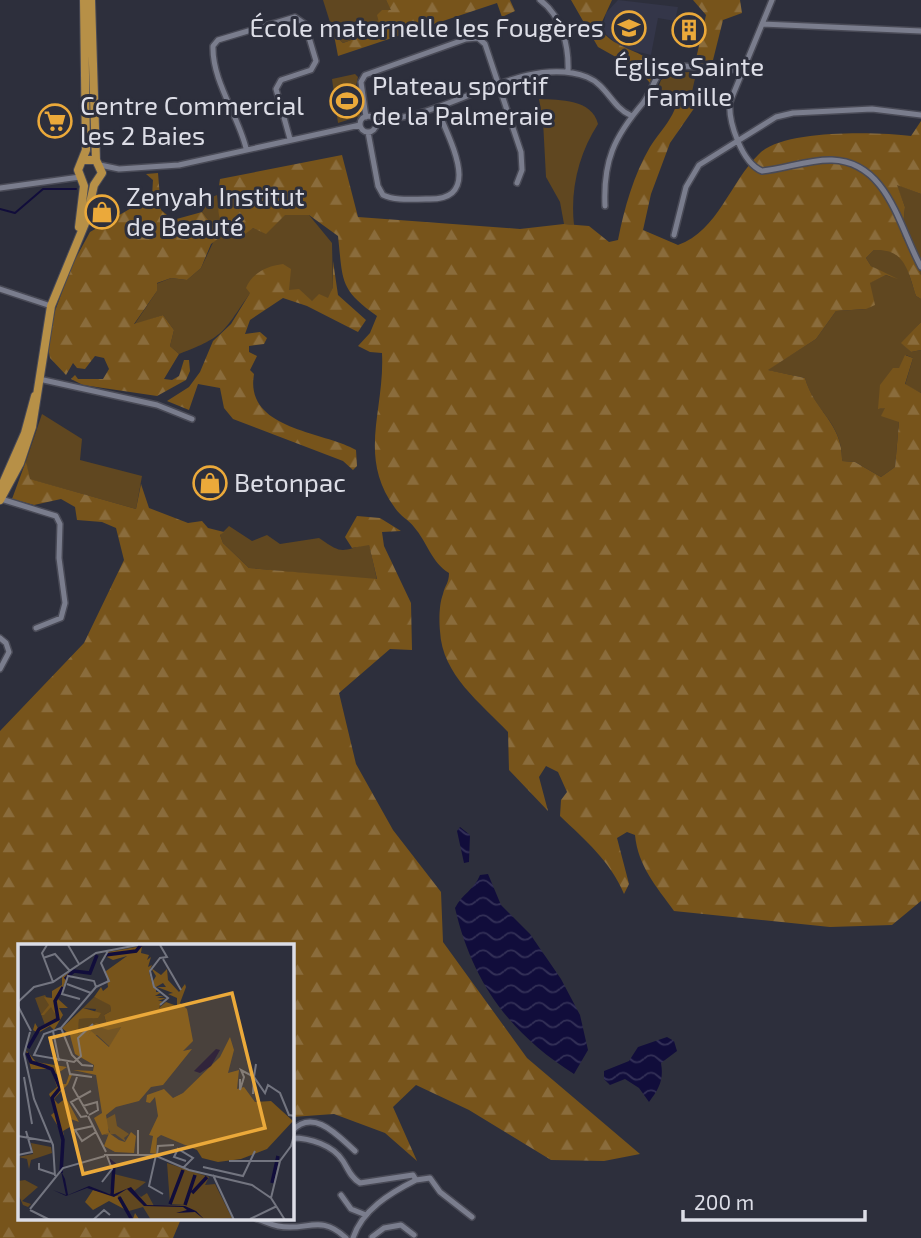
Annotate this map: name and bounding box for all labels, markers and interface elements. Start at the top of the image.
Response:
school or university icon: École maternelle les Fougères [610,9,648,47]
place label: École maternelle les Fougères [250,11,604,42]
building icon: Église Sainte Famille [670,11,708,49]
place label: Église Sainte Famille [614,50,764,111]
place label: Plateau sportif de la Palmeraie [372,69,554,130]
sports icon: Plateau sportif de la Palmeraie [328,82,366,120]
place label: Centre Commercial les 2 Baies [80,89,304,150]
supermarket icon: Centre Commercial les 2 Baies [36,102,74,140]
place label: Zenyah Institut de Beauté [126,180,305,241]
shop icon: Zenyah Institut de Beauté [83,193,121,231]
shop icon: Betonpac [191,464,229,502]
place label: Betonpac [234,466,346,497]
inset map [18,944,294,1220]
scale bar [683,1178,865,1222]
text: 200 m [694,1189,754,1214]

